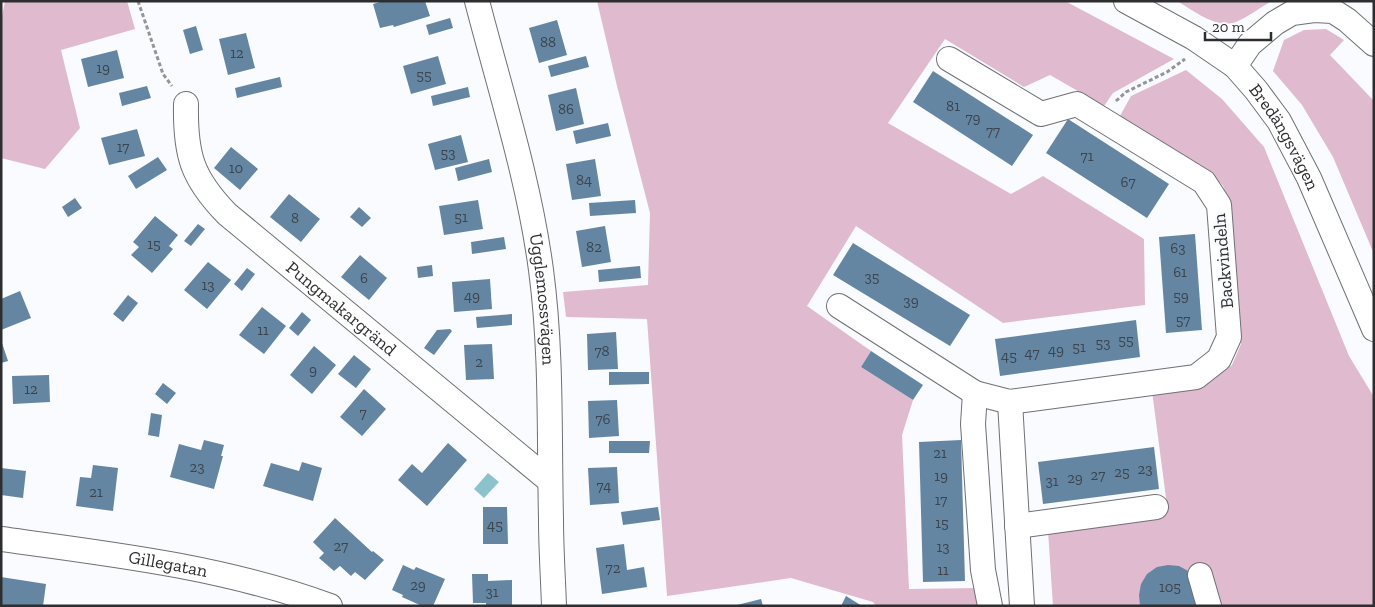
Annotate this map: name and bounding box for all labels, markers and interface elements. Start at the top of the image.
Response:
scale bar [1205,10,1271,42]
text: 20 m [1212,18,1245,36]
house number: 88 [540,33,556,51]
house number: 12 [230,44,244,62]
house number: 19 [96,59,110,77]
house number: 55 [416,66,432,84]
street label: Bredängsvägen [1244,79,1324,194]
house number: 81 [946,97,960,115]
house number: 86 [558,100,574,118]
house number: 79 [965,109,981,127]
house number: 77 [986,122,1000,140]
house number: 17 [117,138,129,156]
house number: 53 [440,144,456,162]
house number: 71 [1081,147,1094,165]
house number: 10 [229,159,243,177]
house number: 84 [576,171,592,189]
house number: 67 [1120,173,1136,191]
house number: 51 [454,208,468,226]
house number: 8 [291,209,299,227]
street label: Backvindeln [1208,212,1238,309]
street label: Ugglemossvägen [524,232,560,366]
house number: 15 [147,235,161,253]
house number: 82 [586,238,602,256]
house number: 63 [1170,239,1186,257]
street label: Pungmakargränd [281,256,401,361]
house number: 61 [1173,263,1187,281]
house number: 35 [864,268,880,286]
house number: 6 [360,269,368,287]
house number: 13 [201,276,215,294]
house number: 49 [464,287,480,305]
house number: 59 [1173,287,1189,305]
house number: 39 [903,292,919,310]
house number: 57 [1176,311,1190,329]
house number: 11 [257,321,269,339]
house number: 55 [1118,331,1134,349]
house number: 53 [1095,334,1111,352]
house number: 51 [1072,338,1086,356]
house number: 49 [1048,341,1064,359]
house number: 78 [594,342,610,360]
house number: 47 [1025,344,1039,362]
house number: 45 [1001,347,1017,365]
house number: 2 [475,353,483,371]
house number: 9 [309,361,317,379]
house number: 12 [24,380,38,398]
house number: 7 [359,404,367,422]
house number: 76 [595,410,611,428]
house number: 21 [933,444,947,462]
house number: 23 [189,458,205,476]
house number: 23 [1137,460,1153,478]
house number: 25 [1114,463,1130,481]
house number: 27 [1091,466,1105,484]
house number: 19 [934,467,948,485]
house number: 29 [1067,469,1083,487]
house number: 31 [1045,472,1059,490]
house number: 74 [597,477,611,495]
house number: 21 [89,483,103,501]
house number: 17 [935,491,947,509]
house number: 15 [935,514,949,532]
house number: 45 [487,516,503,534]
house number: 27 [334,537,348,555]
house number: 13 [936,538,950,556]
street label: Gillegatan [127,546,210,582]
house number: 72 [606,559,621,577]
house number: 11 [937,561,949,579]
house number: 29 [410,576,426,594]
house number: 105 [1159,578,1181,596]
house number: 31 [485,583,499,601]

